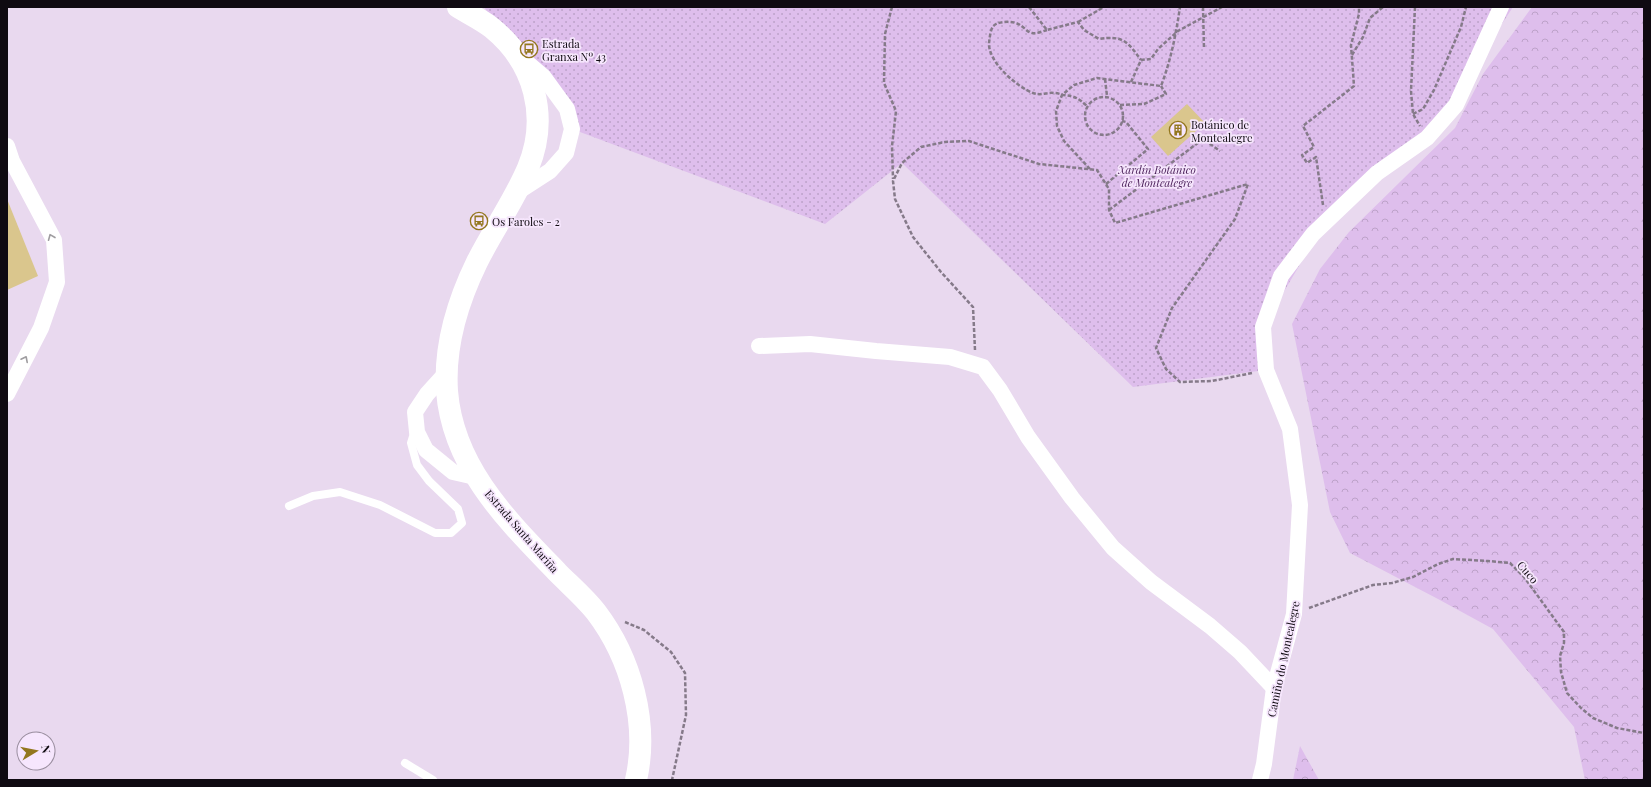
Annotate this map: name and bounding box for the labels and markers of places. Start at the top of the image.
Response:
place label: Estrada Granxa Nº 43 [542,36,606,64]
bus stop icon: Estrada Granxa Nº 43 [519,39,539,59]
place label: Botánico de Montealegre [1191,117,1253,145]
building icon: Botánico de Montealegre [1168,120,1188,140]
bus stop icon: Os Faroles - 2 [469,211,489,231]
place label: Os Faroles - 2 [492,214,560,229]

